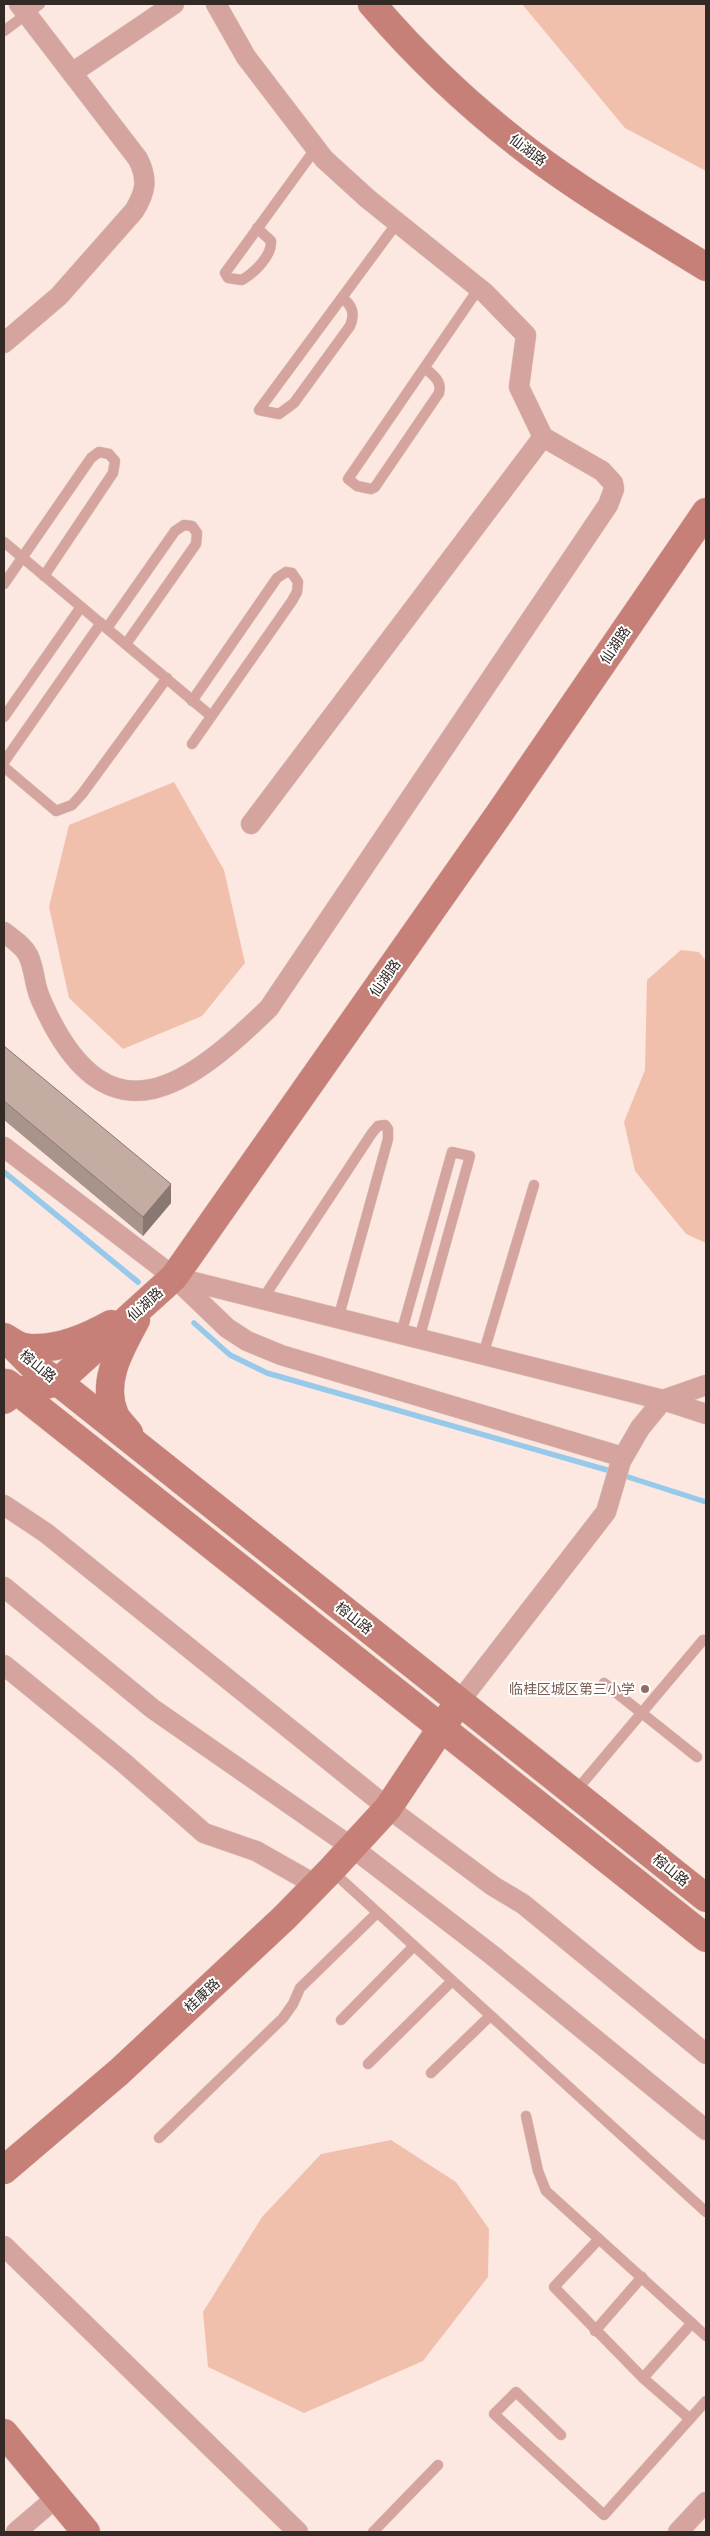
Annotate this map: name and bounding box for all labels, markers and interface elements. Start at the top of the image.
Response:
street label: 仙湖路 [506,129,551,170]
street label: 仙湖路 [595,622,634,667]
street label: 仙湖路 [365,955,404,1000]
street label: 仙湖路 [123,1283,167,1325]
street label: 榕山路 [16,1345,61,1386]
street label: 榕山路 [332,1597,377,1638]
place label: 临桂区城区第三小学 [509,1679,635,1698]
marker: 临桂区城区第三小学 [639,1683,651,1695]
street label: 榕山路 [649,1849,694,1890]
street label: 桂康路 [180,1973,223,2016]

